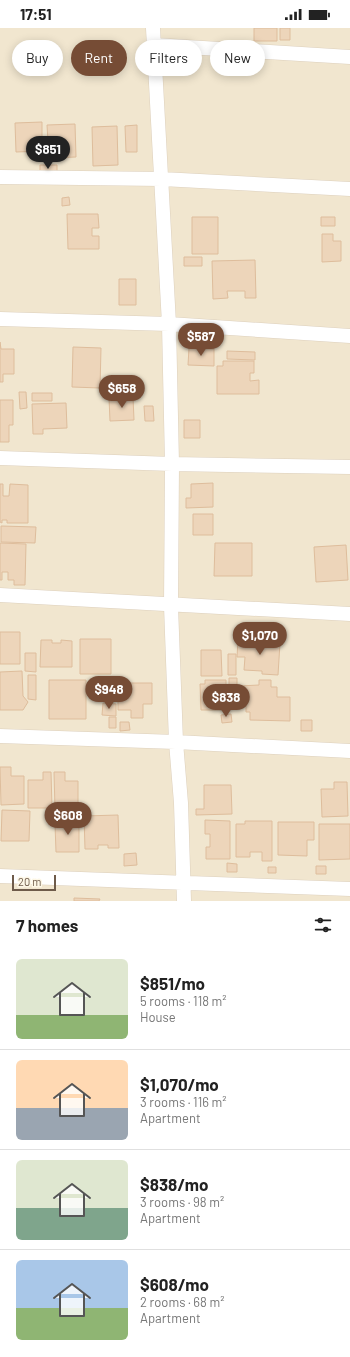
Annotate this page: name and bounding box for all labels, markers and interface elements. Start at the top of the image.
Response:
text: 17:51 [20,5,51,23]
chip: Buy [12,40,63,76]
chip: Rent [71,40,127,76]
chip: Filters [135,40,202,76]
chip: New [210,40,265,76]
pin: $851 [24,136,72,170]
text: $851 [35,141,61,157]
pin: $587 [177,323,225,357]
text: $587 [187,328,215,344]
pin: $658 [98,375,146,409]
text: $658 [108,380,136,396]
pin: $1,070 [227,622,293,656]
text: $1,070 [242,627,278,643]
pin: $948 [85,676,133,710]
text: $948 [94,681,124,697]
pin: $838 [202,684,250,718]
text: $838 [212,689,240,705]
pin: $608 [44,802,92,836]
text: $608 [54,807,82,823]
scale bar [12,873,56,892]
text: 20 m [18,875,41,888]
icon: filters [312,914,334,936]
text: 7 homes [16,915,78,935]
text: $851/mo [140,973,205,993]
icon: home [48,975,96,1023]
text: 5 rooms · 118 m² [140,993,227,1009]
text: House [140,1009,176,1025]
text: $1,070/mo [140,1074,219,1094]
icon: home [48,1076,96,1124]
text: 3 rooms · 116 m² [140,1094,227,1110]
text: Apartment [140,1110,201,1126]
text: $838/mo [140,1174,208,1194]
icon: home [48,1176,96,1224]
text: 3 rooms · 98 m² [140,1194,224,1210]
text: Apartment [140,1210,201,1226]
text: $608/mo [140,1274,209,1294]
icon: home [48,1276,96,1324]
text: 2 rooms · 68 m² [140,1294,224,1310]
text: Apartment [140,1310,201,1326]

